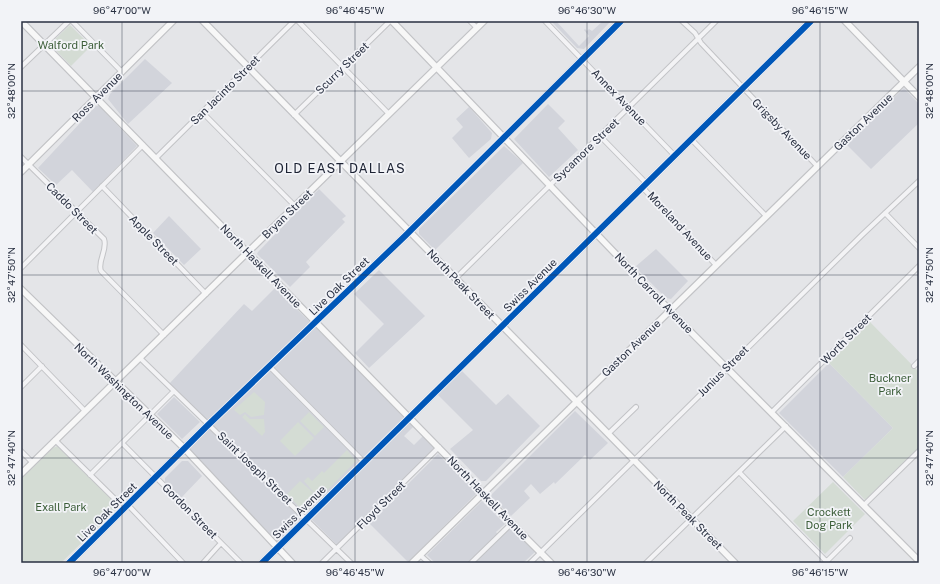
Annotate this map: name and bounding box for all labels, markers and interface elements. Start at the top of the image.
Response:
text: 96°47'00"W [93,4,151,16]
text: 96°46'45"W [326,4,385,16]
text: 96°46'30"W [558,4,617,16]
text: 96°46'15"W [792,4,849,16]
park label: Walford Park [38,39,104,51]
street label: Scurry Street [313,40,371,96]
street label: San Jacinto Street [188,53,262,127]
text: 32°48'00"N [5,63,17,119]
text: 32°48'00"N [923,63,935,119]
street label: Annex Avenue [589,67,649,127]
street label: Ross Avenue [70,70,124,124]
street label: Gaston Avenue [831,91,895,153]
street label: Grigsby Avenue [750,96,814,162]
street label: Sycamore Street [551,116,621,184]
district label: OLD EAST DALLAS [274,161,406,176]
street label: Caddo Street [44,180,100,236]
street label: Bryan Street [260,187,314,241]
street label: Moreland Avenue [645,189,715,263]
street label: Apple Street [127,212,181,268]
street label: North Haskell Avenue [218,222,304,310]
text: 32°47'50"N [5,247,17,303]
street label: North Peak Street [425,247,497,321]
text: 32°47'50"N [923,247,935,303]
street label: North Carroll Avenue [612,250,696,336]
street label: Live Oak Street [307,254,371,318]
street label: Swiss Avenue [501,256,559,314]
street label: Worth Street [819,312,873,366]
street label: Gaston Avenue [599,317,663,379]
street label: North Washington Avenue [72,341,176,441]
street label: Junius Street [695,343,751,399]
park label: Buckner Park [869,372,911,397]
street label: Saint Joseph Street [215,429,295,507]
text: 32°47'40"N [5,430,17,486]
text: 32°47'40"N [923,430,935,486]
street label: North Haskell Avenue [445,454,531,542]
street label: North Peak Street [651,478,725,552]
street label: Floyd Street [355,479,407,531]
street label: Live Oak Street [75,480,139,544]
street label: Gordon Street [160,481,220,541]
street label: Swiss Avenue [270,483,328,541]
park label: Exall Park [35,501,87,513]
park label: Crockett Dog Park [806,506,852,531]
text: 96°47'00"W [93,566,151,578]
text: 96°46'45"W [326,566,385,578]
text: 96°46'30"W [558,566,617,578]
text: 96°46'15"W [792,566,849,578]

